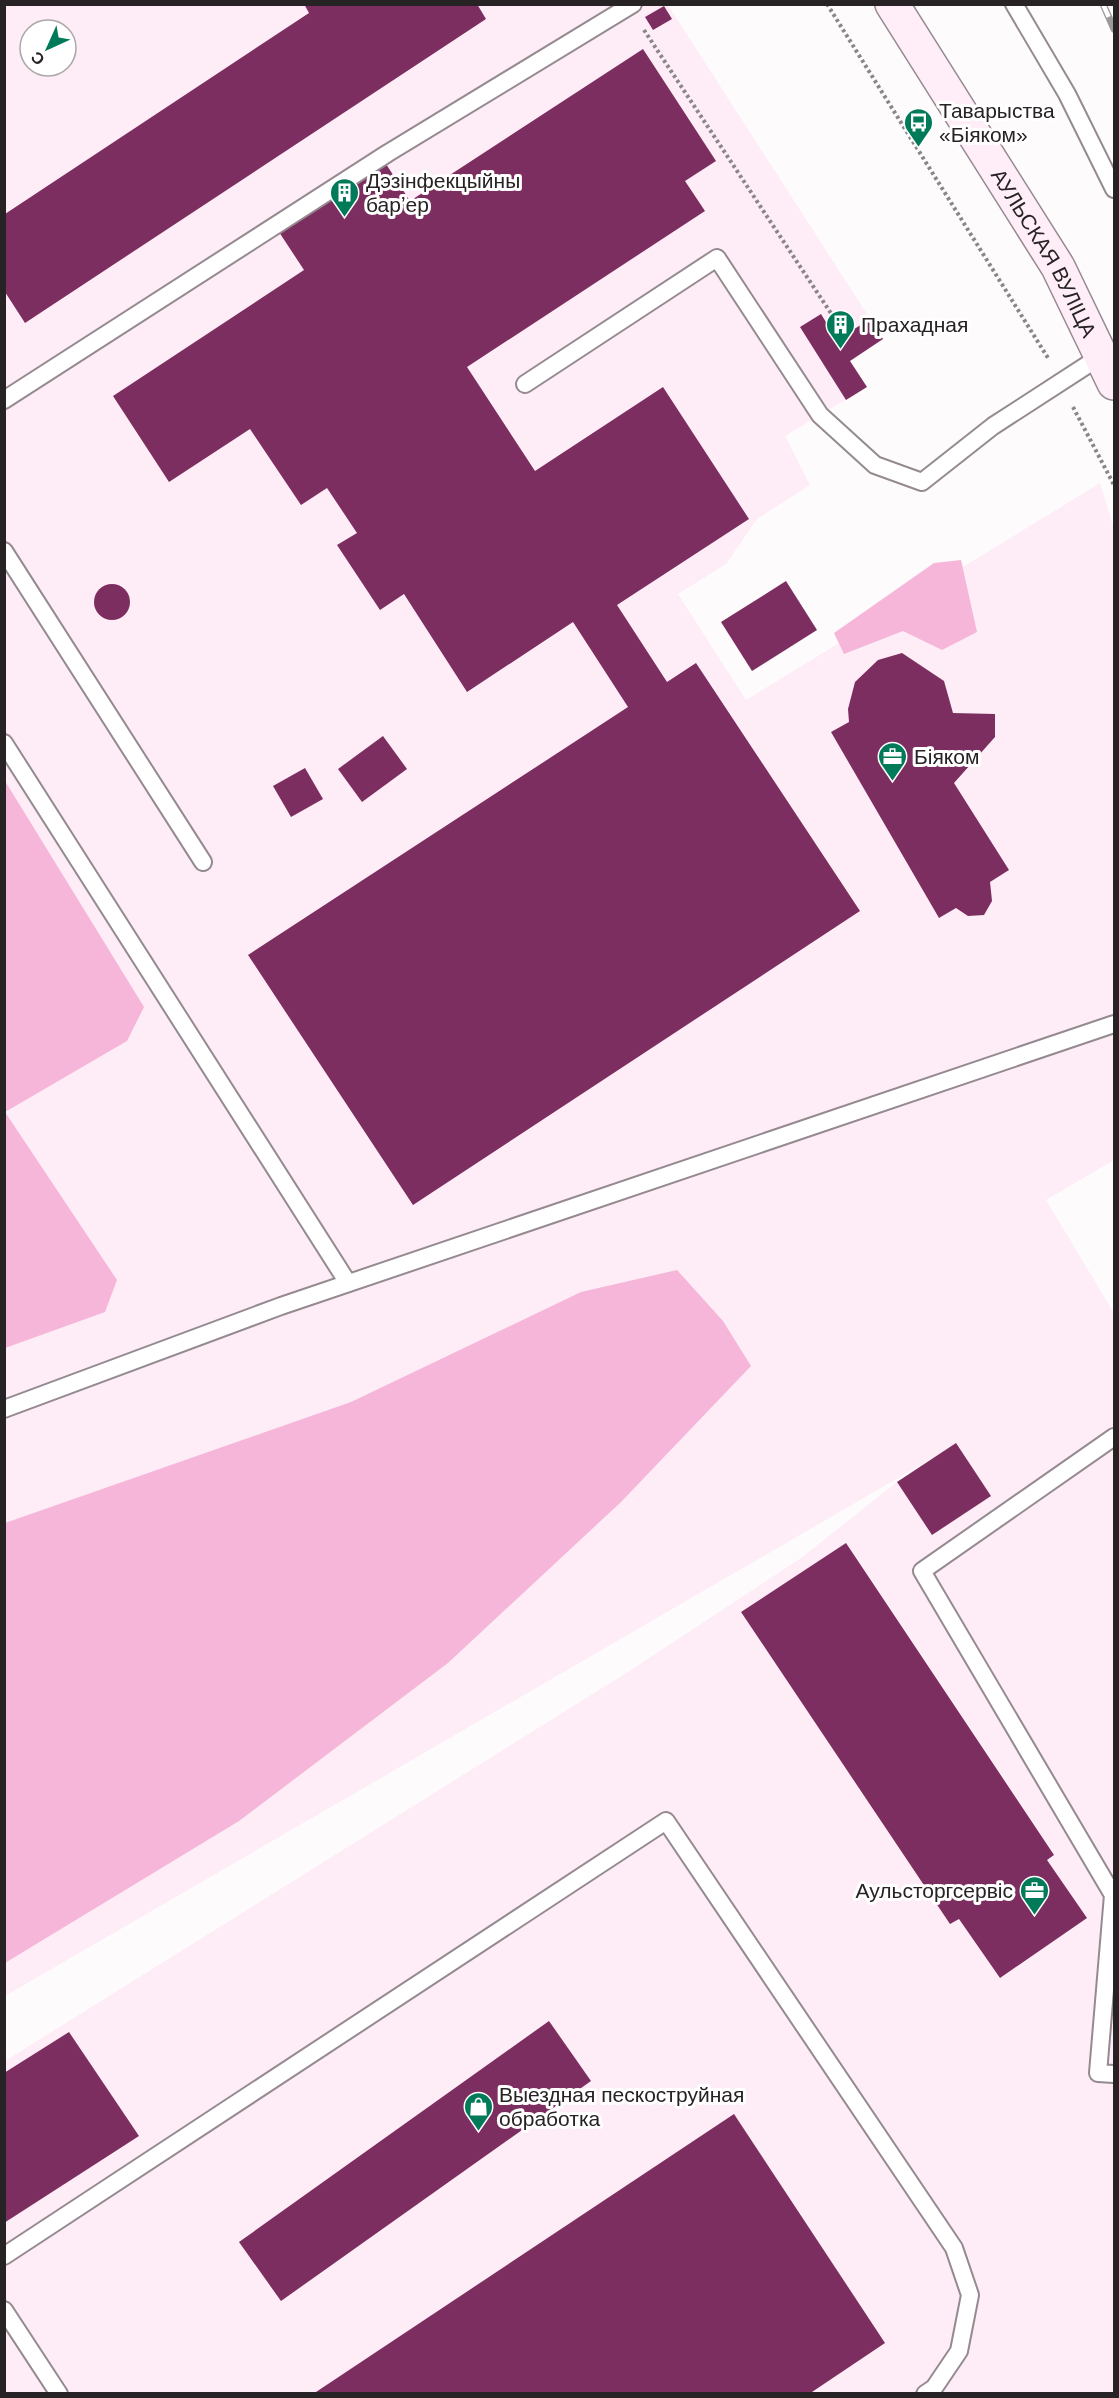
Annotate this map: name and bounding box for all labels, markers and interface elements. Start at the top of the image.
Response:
north arrow [18,18,78,78]
text: С [27,48,48,68]
place label: Таварыства «Біяком» [939,99,1055,146]
bus stop icon: Таварыства «Біяком» [902,106,934,148]
street label: АУЛЬСКАЯ ВУЛІЦА [987,164,1101,341]
place label: Дэзінфекцыйны барʼер [366,169,520,216]
building icon: Дэзінфекцыйны барʼер [329,176,361,218]
building icon: Прахадная [824,308,856,350]
place label: Прахадная [861,313,968,336]
office icon: Біяком [877,740,909,782]
place label: Біяком [914,745,979,768]
office icon: Аульсторгсервіс [1018,1874,1050,1916]
place label: Аульсторгсервіс [855,1879,1013,1902]
place label: Выездная пескоструйная обработка [499,2083,744,2130]
shop icon: Выездная пескоструйная обработка [462,2090,494,2132]

